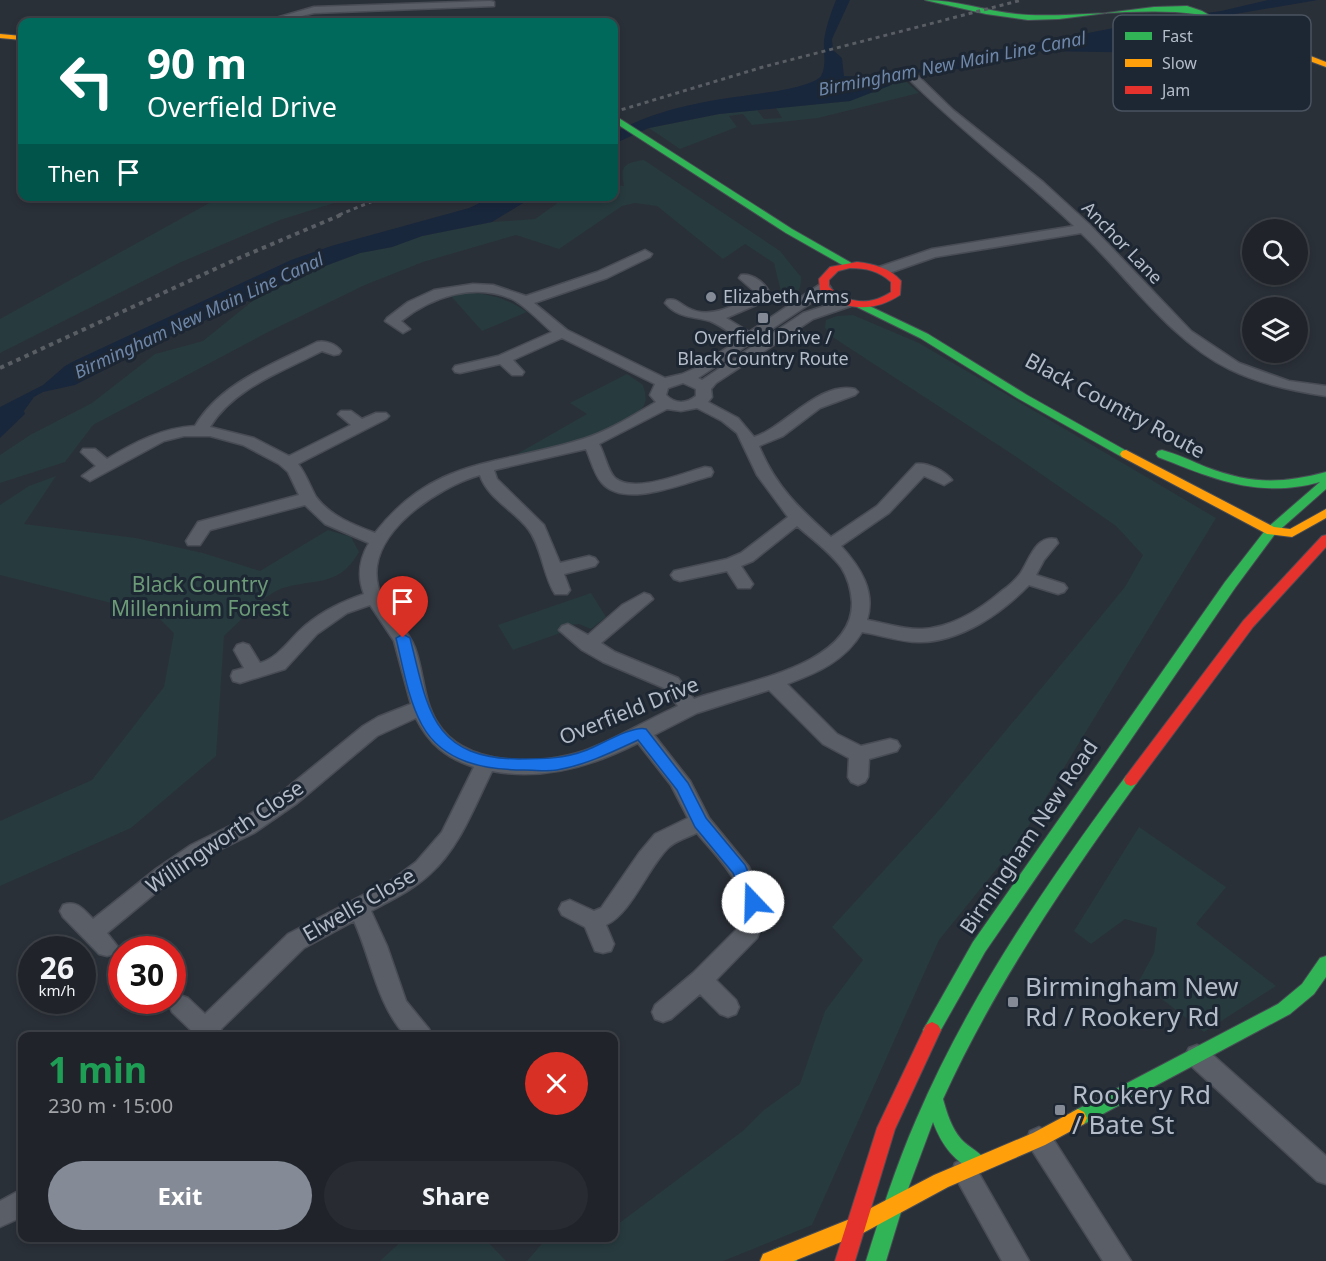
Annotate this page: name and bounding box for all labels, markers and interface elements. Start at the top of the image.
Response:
legend [1113,15,1311,111]
water label: Birmingham New Main Line Canal [816,25,1088,101]
text: Fast [1162,25,1193,47]
text: 90 m [147,34,247,91]
icon: left [48,42,126,120]
text: Slow [1162,52,1197,74]
text: Jam [1160,79,1190,101]
text: Overfield Drive [147,88,337,125]
icon: arrive [112,156,145,189]
text: Then [48,158,100,188]
street label: Anchor Lane [1077,196,1168,289]
map controls [1242,219,1308,363]
button: search [1242,219,1308,285]
water label: Birmingham New Main Line Canal [70,246,327,384]
place label: Elizabeth Arms [723,284,849,308]
marker: Elizabeth Arms [704,290,718,304]
button: layers [1242,297,1308,363]
marker: Overfield Drive / Black Country Route [756,311,770,325]
place label: Overfield Drive / Black Country Route [677,325,849,370]
street label: Black Country Route [1021,346,1210,464]
park label: Black Country Millennium Forest [111,570,289,622]
pin [377,576,428,638]
icon: arrive [386,585,419,618]
street label: Overfield Drive [555,669,702,751]
street label: Birmingham New Road [953,734,1104,939]
street label: Willingworth Close [140,773,309,899]
street label: Elwells Close [297,861,420,948]
position arrow [721,870,785,934]
speed limit sign: 30 [108,936,186,1014]
text: 26 [40,947,74,988]
place label: Birmingham New Rd / Rookery Rd [1025,968,1239,1034]
text: km/h [39,980,75,1000]
marker: Birmingham New Rd / Rookery Rd [1006,995,1020,1009]
text: 1 min [48,1045,147,1094]
button: close [525,1052,588,1115]
place label: Rookery Rd / Bate St [1072,1076,1211,1142]
text: 230 m · 15:00 [48,1092,173,1119]
marker: Rookery Rd / Bate St [1053,1103,1067,1117]
button: Exit [48,1161,312,1230]
button: Share [324,1161,588,1230]

